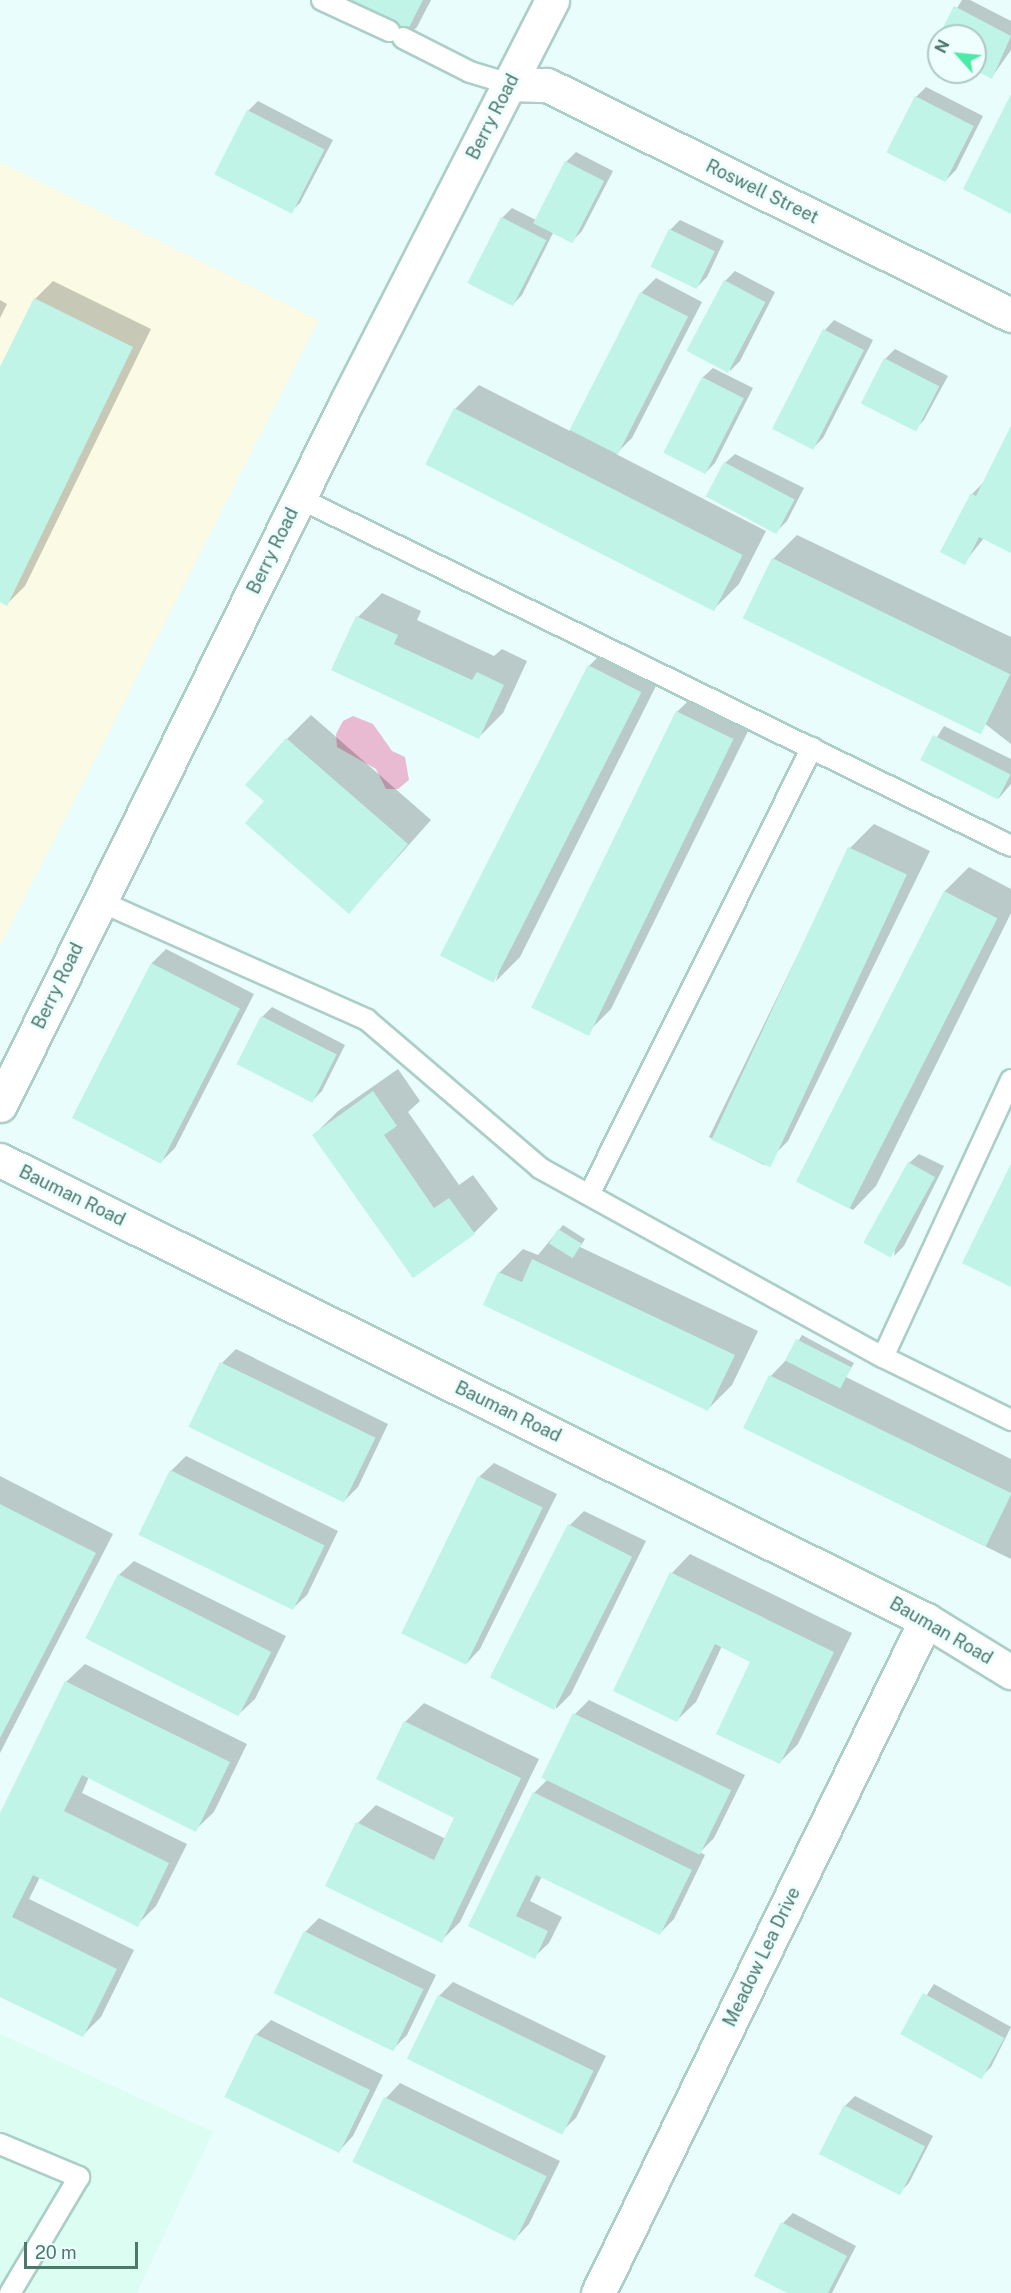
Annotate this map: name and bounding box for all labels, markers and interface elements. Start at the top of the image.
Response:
north arrow [927,24,987,84]
text: N [931,37,954,56]
street label: Berry Road [462,71,524,163]
street label: Roswell Street [702,155,822,229]
street label: Berry Road [243,504,303,598]
street label: Berry Road [28,939,88,1033]
street label: Bauman Road [15,1161,129,1231]
street label: Bauman Road [451,1377,565,1447]
street label: Bauman Road [886,1593,996,1669]
street label: Meadow Lea Drive [719,1884,805,2030]
scale bar [27,2230,141,2268]
text: 20 m [35,2242,77,2263]

